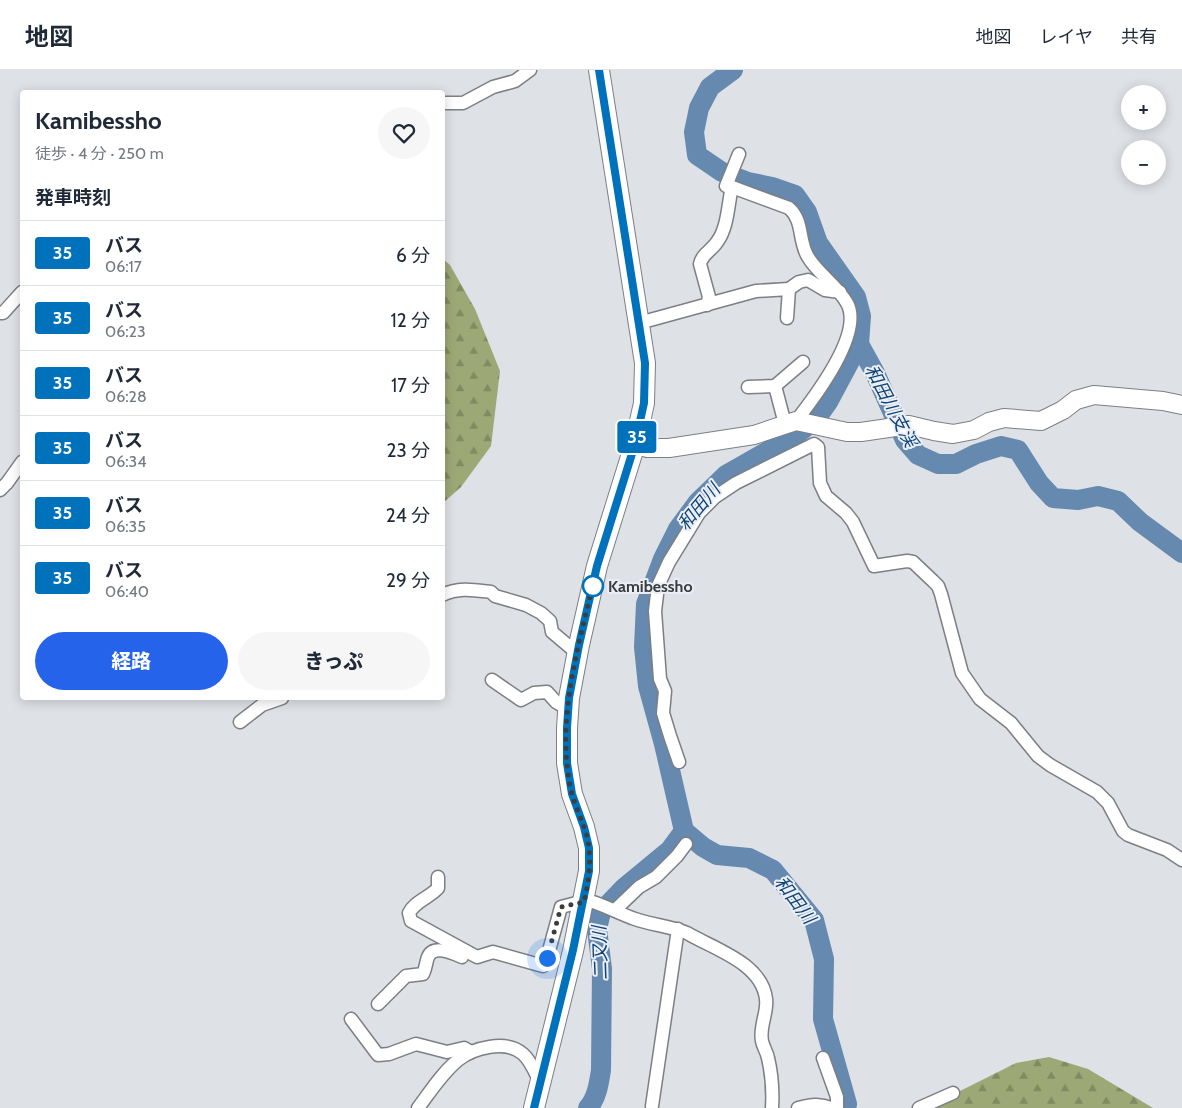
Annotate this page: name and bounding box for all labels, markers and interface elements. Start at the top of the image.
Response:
text: 地図 [25,22,73,51]
text: 地図 [976,26,1012,48]
text: レイヤ [1040,26,1093,48]
text: 共有 [1121,26,1157,48]
map controls [1121,85,1166,185]
button: + [1121,85,1166,130]
text: Kamibessho [35,106,162,135]
button: heart [378,107,430,159]
button: − [1121,140,1166,185]
text: 徒歩 · 4 分 · 250 m [35,144,164,163]
text: 発車時刻 [35,186,111,209]
text: バス [105,234,143,257]
text: 35 [53,242,72,264]
text: 6 分 [396,244,430,267]
text: 06:17 [105,257,142,276]
text: バス [105,299,143,322]
text: 35 [53,307,72,329]
text: 12 分 [391,309,430,332]
text: 06:23 [105,322,146,341]
water label: 和田川支渓 [860,361,923,453]
text: バス [105,364,143,387]
text: 35 [53,372,72,394]
text: 17 分 [391,374,430,397]
text: 06:28 [105,387,147,406]
line badge: 35 [614,421,660,453]
text: 35 [627,426,647,448]
text: バス [105,429,143,452]
text: 35 [53,437,72,459]
text: 23 分 [386,439,430,462]
text: 06:34 [105,452,147,471]
water label: 和田川 [673,478,726,535]
text: バス [105,494,143,517]
text: 35 [53,502,72,524]
text: 24 分 [386,504,430,527]
text: 06:35 [105,517,146,536]
text: バス [105,559,143,582]
text: 35 [53,567,72,589]
text: 29 分 [386,569,430,592]
marker: Kamibessho [582,575,604,597]
place label: Kamibessho [608,577,693,596]
text: 06:40 [105,582,149,601]
button: 経路 [35,632,228,690]
button: きっぷ [238,632,430,690]
water label: 和田川 [770,872,821,930]
water label: 二又川 [588,924,612,980]
your location [535,946,560,971]

